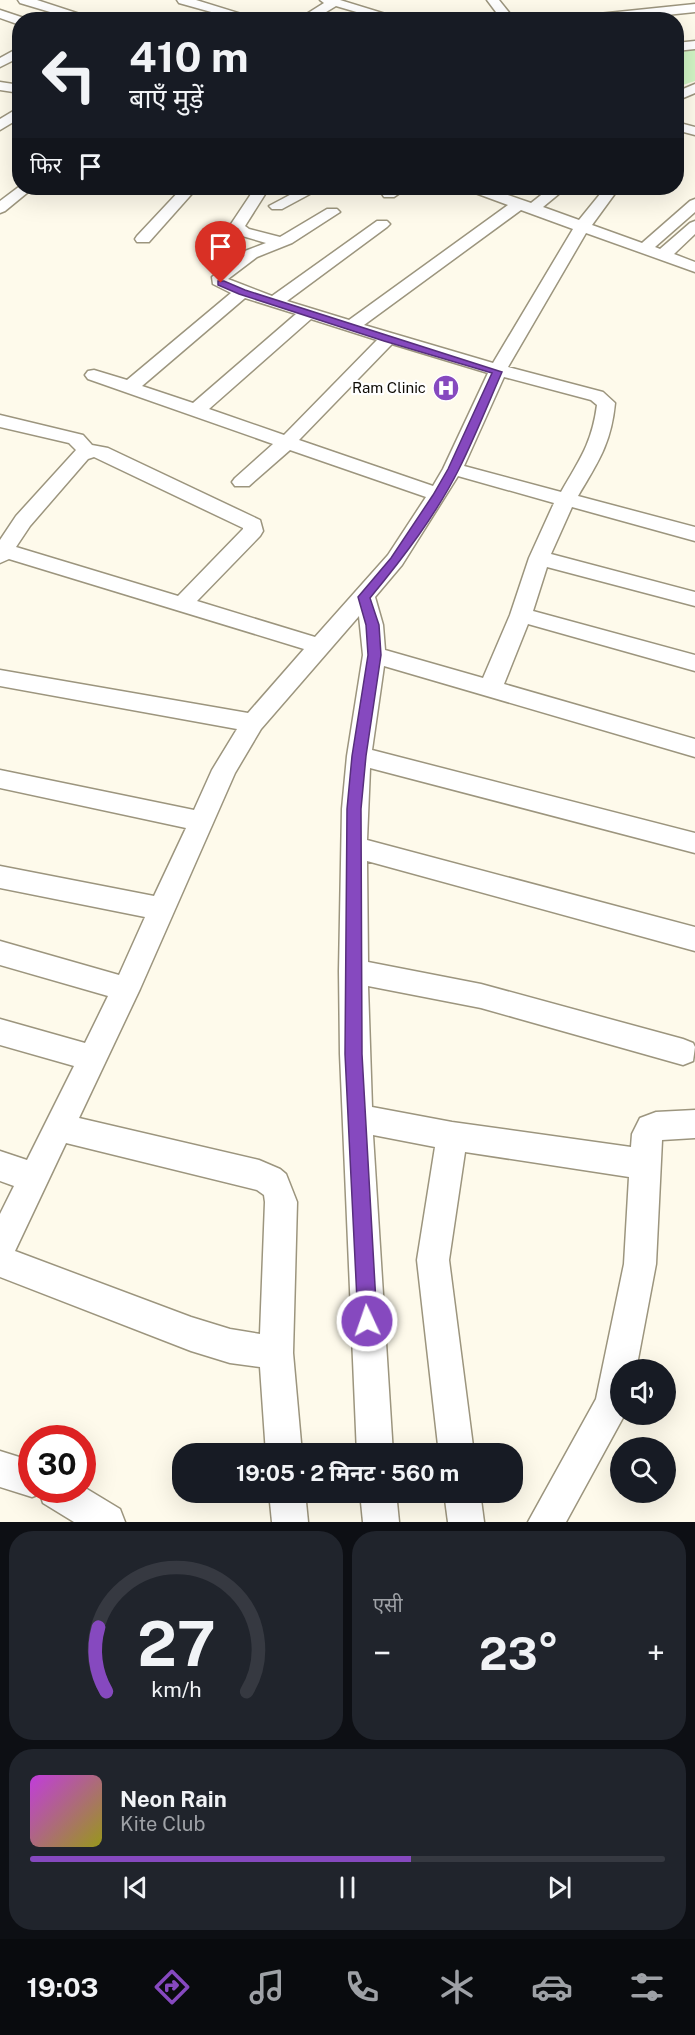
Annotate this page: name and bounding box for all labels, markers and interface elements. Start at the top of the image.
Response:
text: 410 m [129,32,249,81]
icon: left [30,36,108,114]
text: बाएँ मुड़ें [129,82,204,114]
icon: arrive [74,150,107,183]
text: फिर [30,152,62,178]
pin [195,221,246,283]
icon: arrive [204,230,237,263]
hospital icon: Ram Clinic [431,373,461,403]
place label: Ram Clinic [352,379,426,396]
position arrow [335,1289,399,1353]
map controls [610,1359,676,1503]
button: sound [610,1359,676,1425]
speed limit sign: 30 [18,1425,96,1503]
button: search [610,1437,676,1503]
text: 19:05 · 2 मिनट · 560 m [236,1460,459,1486]
text: एसी [373,1593,403,1617]
text: 27 [137,1607,215,1680]
text: 23° [479,1627,559,1680]
text: − [373,1634,391,1672]
text: + [647,1634,665,1672]
text: km/h [151,1678,201,1703]
text: Neon Rain [120,1786,227,1812]
text: Kite Club [120,1812,205,1836]
icon: previous [119,1871,152,1904]
icon: pause [331,1871,364,1904]
icon: next [543,1871,576,1904]
icon: directions [151,1966,193,2008]
icon: music [246,1966,288,2008]
icon: phone [341,1966,383,2008]
icon: climate [436,1966,478,2008]
icon: car [531,1966,573,2008]
icon: filters [626,1966,668,2008]
text: 19:03 [27,1971,98,2003]

